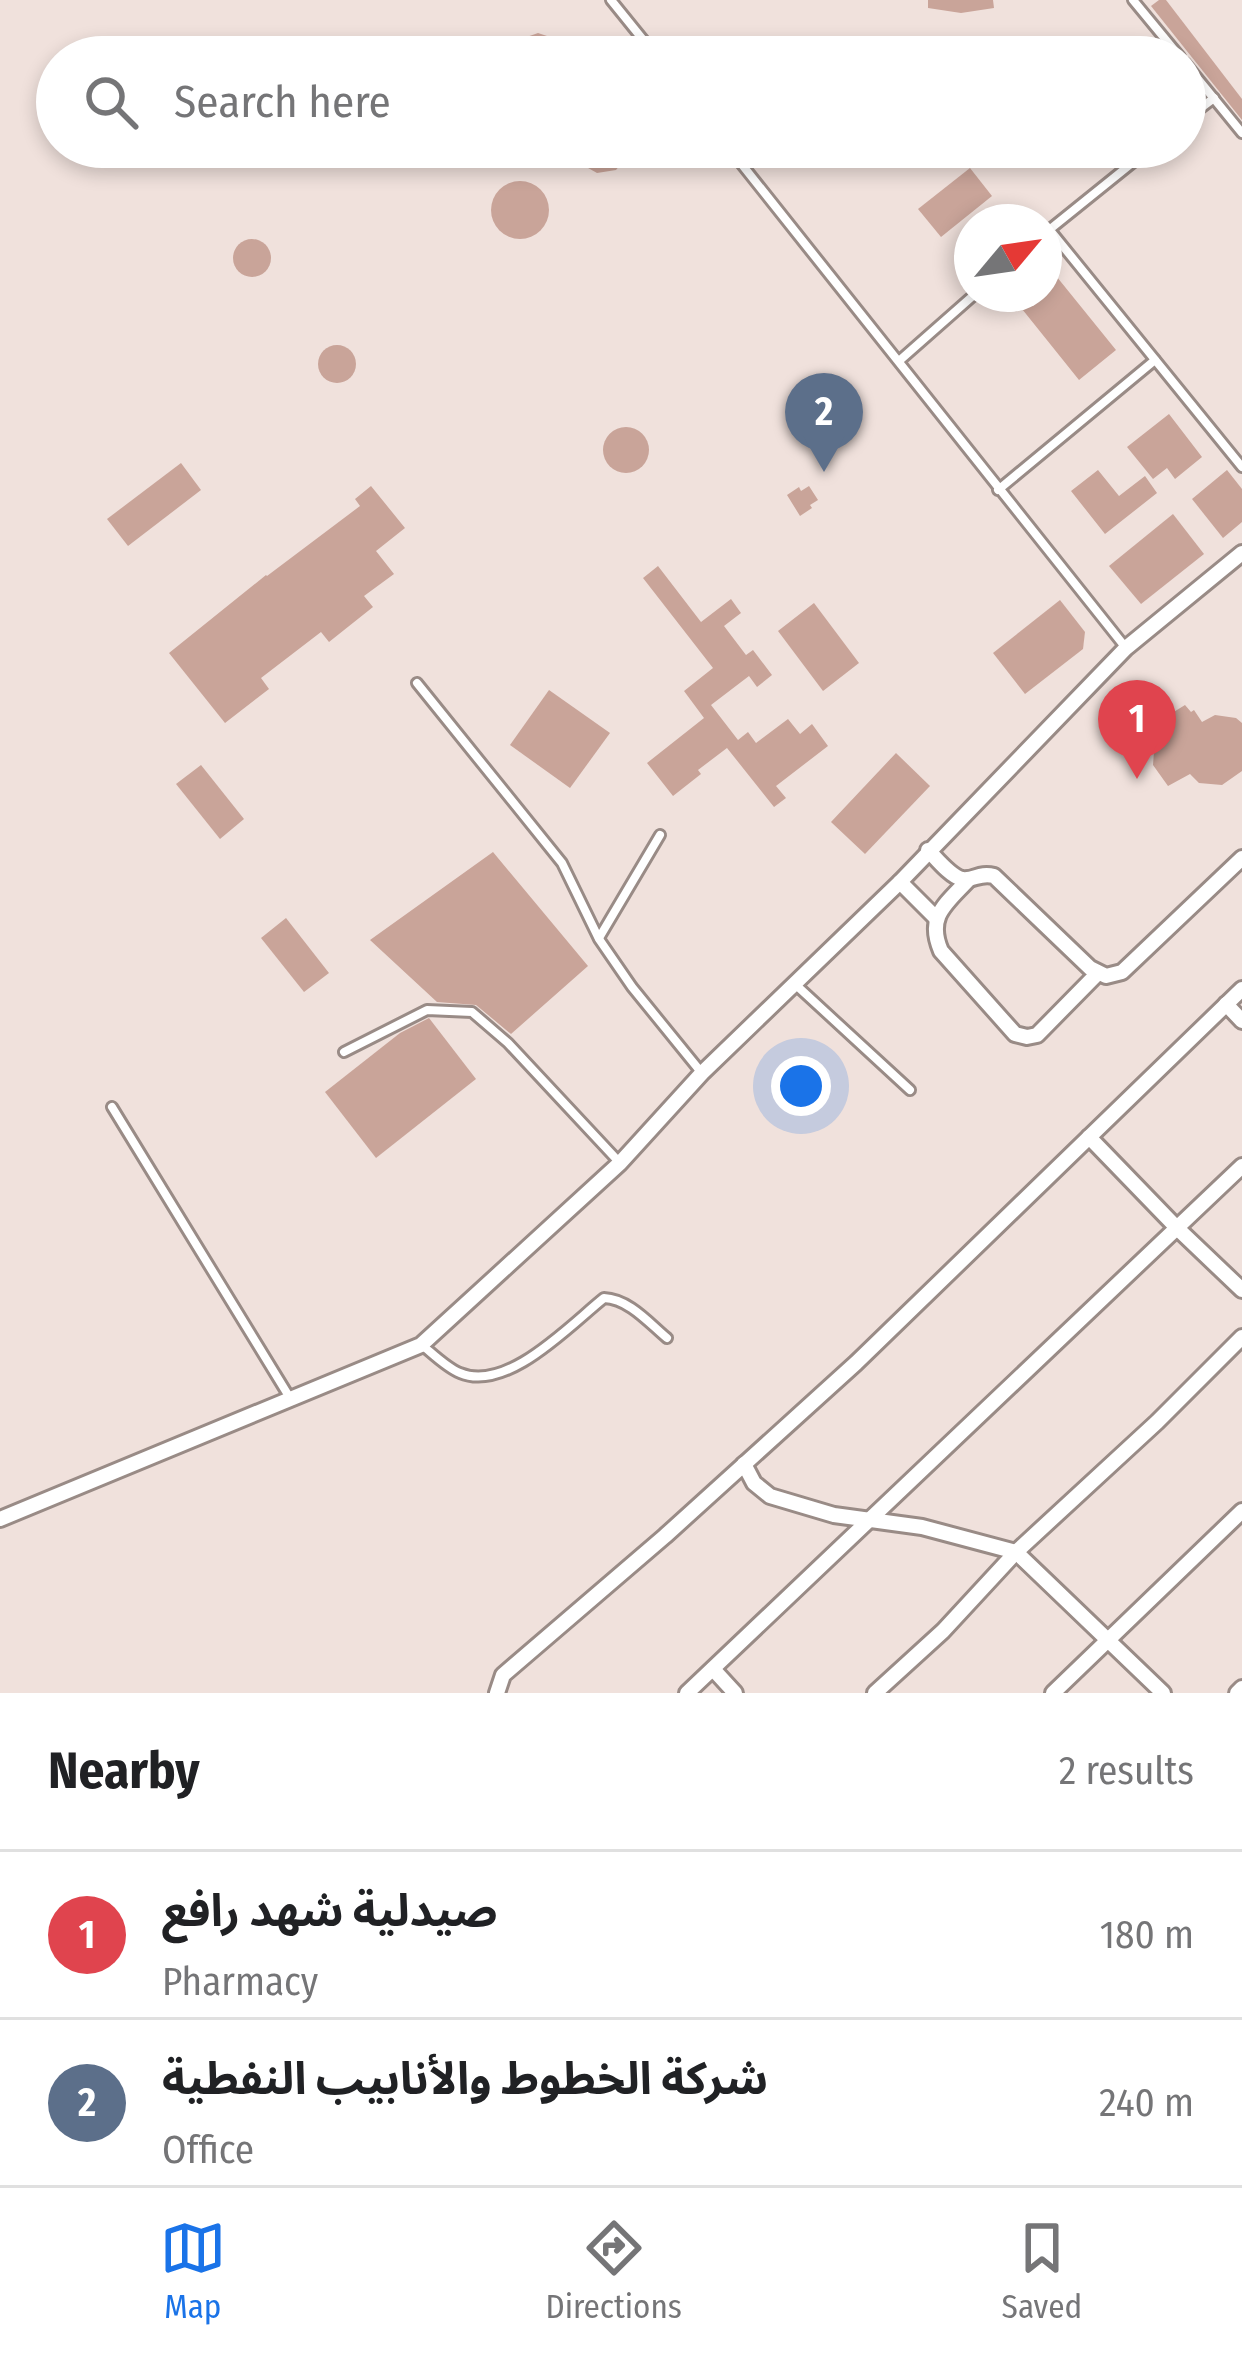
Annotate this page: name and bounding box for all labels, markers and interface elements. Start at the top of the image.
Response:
search box [36,36,1206,168]
icon: search [78,69,144,135]
text: Search here [174,75,391,129]
north arrow [954,204,1062,312]
pin: 2 [785,373,863,472]
pin: 1 [1098,680,1176,779]
your location [771,1056,831,1116]
text: Nearby [48,1740,200,1802]
text: 2 results [1059,1748,1194,1794]
text: صيدلية شهد رافع [162,1884,498,1938]
text: 1 [79,1912,95,1958]
text: 180 m [1100,1912,1194,1958]
text: Pharmacy [162,1959,318,2005]
text: شركة الخطوط والأنابيب النفطية [162,2052,768,2106]
text: 2 [78,2080,96,2126]
text: 240 m [1099,2080,1194,2126]
text: Office [162,2127,254,2173]
tab: Map [160,2215,226,2327]
tab: Directions [545,2215,682,2327]
tab: Saved [1002,2215,1082,2327]

